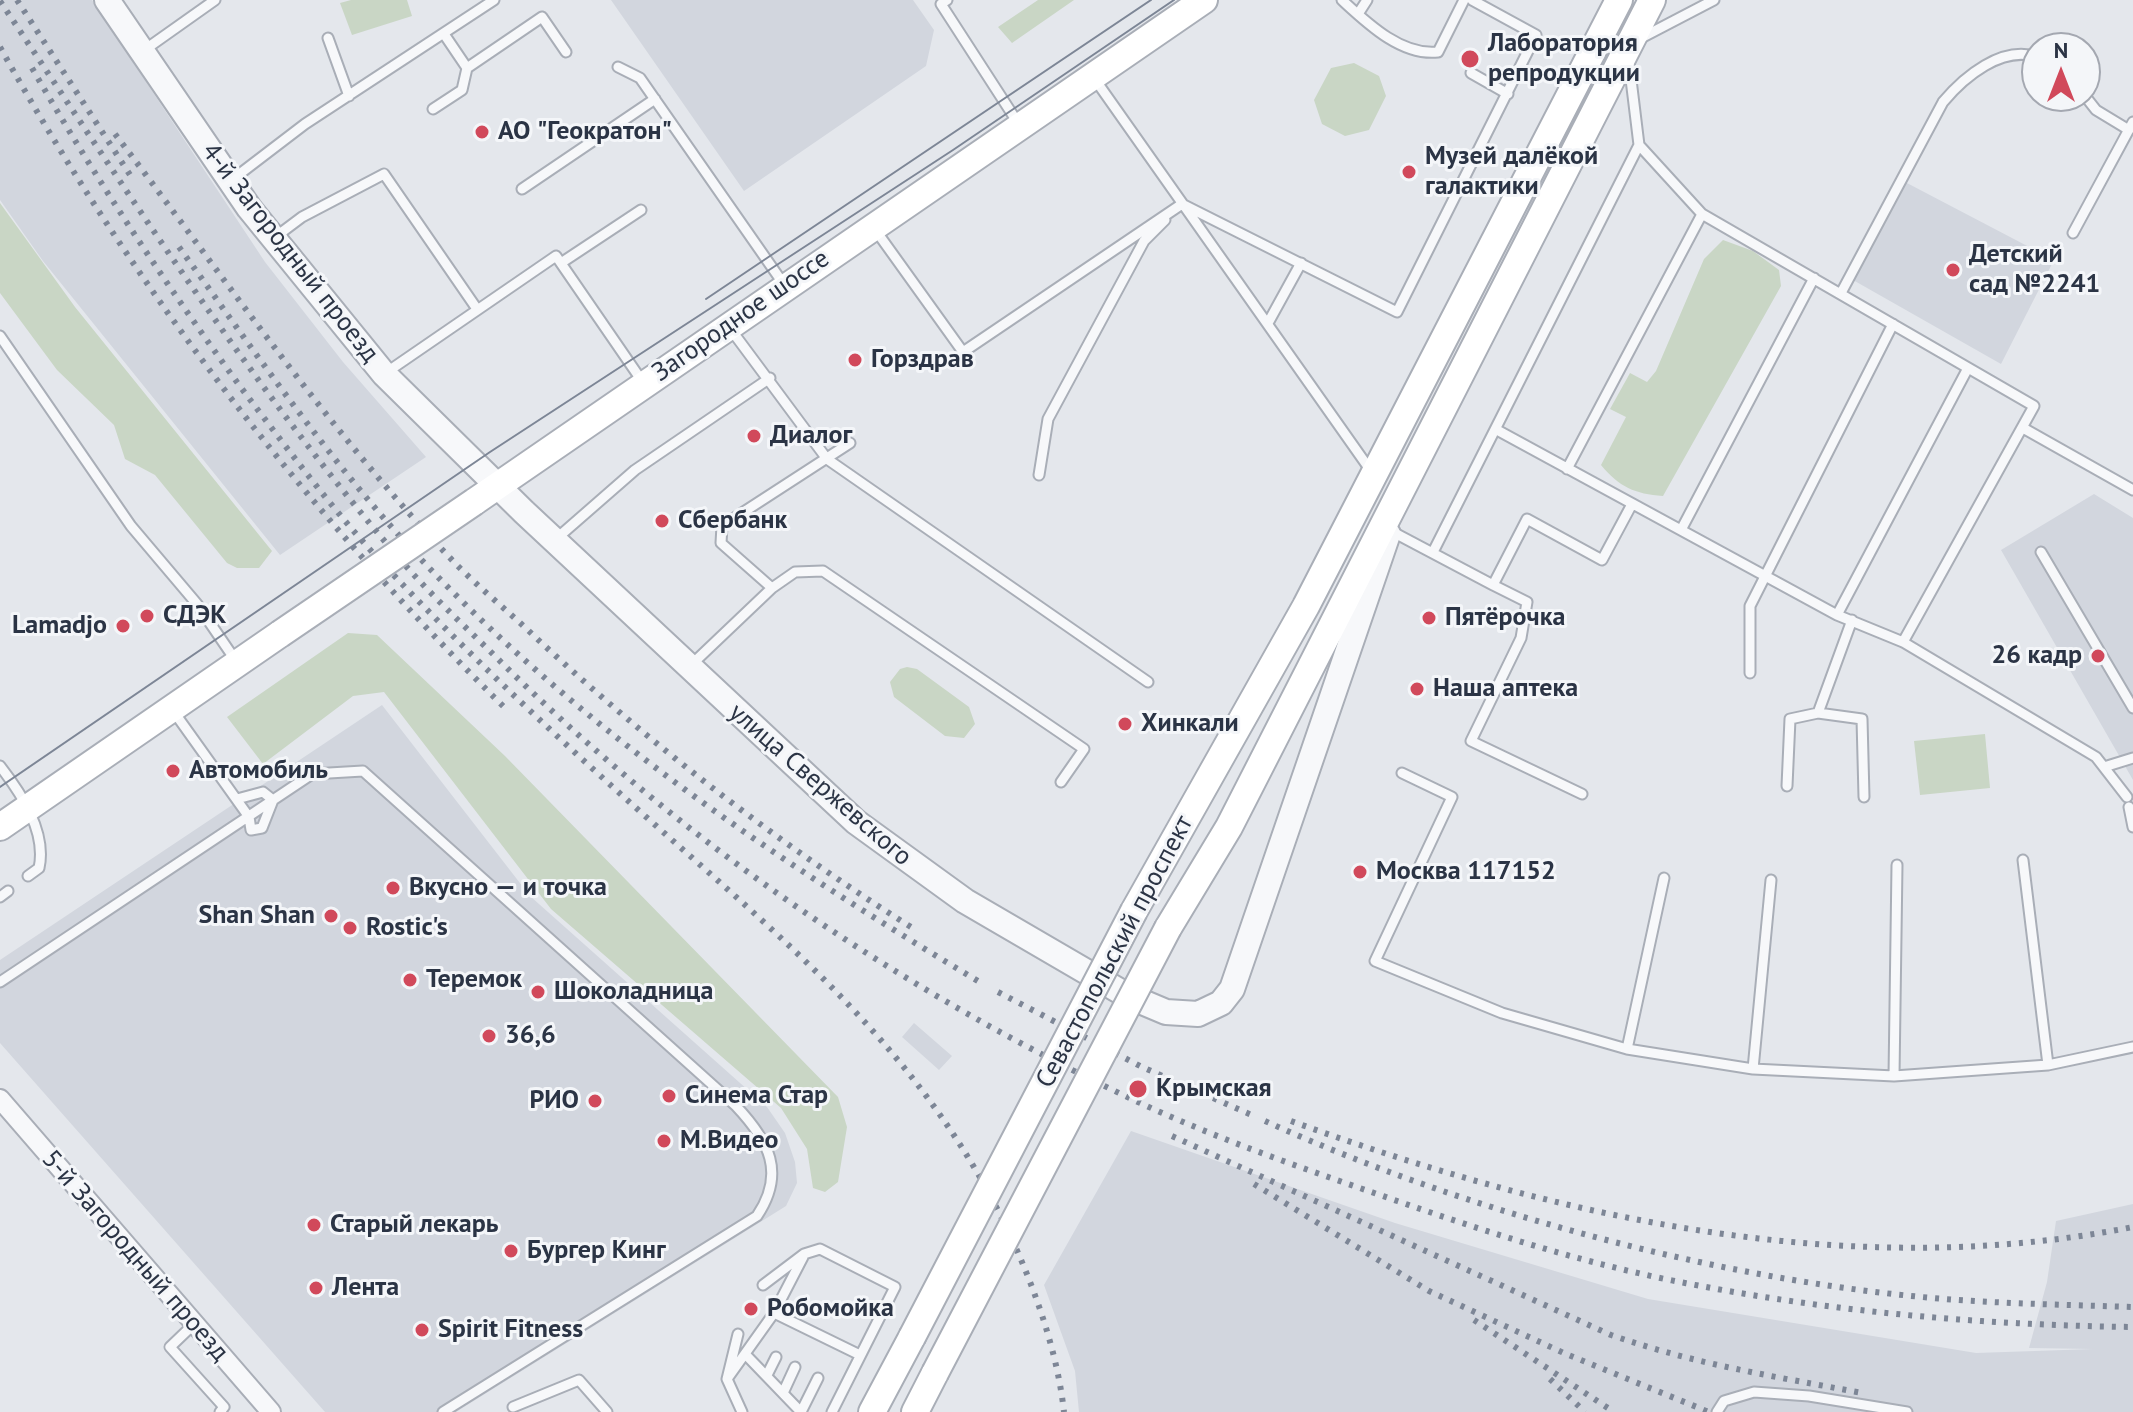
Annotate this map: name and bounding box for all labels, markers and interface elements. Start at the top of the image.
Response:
place label: Лаборатория репродукции [1488,28,1640,90]
north arrow [2021,32,2101,112]
text: N [2054,36,2068,64]
marker: Лаборатория репродукции [1459,48,1481,70]
place label: АО "Геократон" [498,116,672,148]
marker: АО "Геократон" [473,123,491,141]
street label: 4-й Загородный проезд [195,137,385,369]
place label: Музей далёкой галактики [1425,141,1598,202]
marker: Музей далёкой галактики [1400,163,1418,181]
place label: Детский сад №2241 [1969,239,2100,300]
street label: Загородное шоссе [647,243,835,389]
marker: Детский сад №2241 [1944,261,1962,279]
place label: Горздрав [871,344,974,376]
marker: Горздрав [846,351,864,369]
place label: Диалог [770,420,852,452]
marker: Диалог [745,427,763,445]
place label: Сбербанк [678,505,787,537]
marker: Сбербанк [653,512,671,530]
place label: СДЭК [163,600,226,632]
place label: Пятёрочка [1445,602,1565,634]
marker: СДЭК [138,607,156,625]
marker: Пятёрочка [1420,609,1438,627]
place label: Lamadjo [12,610,107,642]
marker: Lamadjo [114,617,132,635]
place label: 26 кадр [1992,640,2082,672]
marker: 26 кадр [2089,647,2107,665]
place label: Наша аптека [1433,673,1578,705]
marker: Наша аптека [1408,680,1426,698]
street label: улица Свержевского [722,697,918,873]
place label: Хинкали [1141,708,1239,740]
marker: Хинкали [1116,715,1134,733]
place label: Автомобиль [189,755,328,787]
marker: Автомобиль [164,762,182,780]
street label: Севастопольский проспект [1030,811,1200,1093]
place label: Москва 117152 [1376,856,1556,888]
marker: Москва 117152 [1351,863,1369,881]
place label: Вкусно — и точка [409,872,607,904]
marker: Вкусно — и точка [384,879,402,897]
place label: Shan Shan [198,900,315,932]
marker: Shan Shan [322,907,340,925]
place label: Rostic's [366,912,448,944]
marker: Rostic's [341,919,359,937]
place label: Теремок [426,964,522,996]
marker: Теремок [401,971,419,989]
place label: Шоколадница [554,976,713,1008]
marker: Шоколадница [529,983,547,1001]
place label: 36,6 [505,1020,556,1052]
marker: 36,6 [480,1027,498,1045]
place label: Крымская [1156,1073,1272,1105]
marker: Крымская [1127,1078,1149,1100]
place label: Синема Стар [685,1080,828,1112]
place label: РИО [529,1085,579,1117]
marker: Синема Стар [660,1087,678,1105]
marker: РИО [586,1092,604,1110]
place label: М.Видео [680,1125,779,1157]
marker: М.Видео [655,1132,673,1150]
street label: 5-й Загородный проезд [35,1144,235,1368]
place label: Старый лекарь [330,1209,499,1241]
marker: Старый лекарь [305,1216,323,1234]
place label: Бургер Кинг [527,1235,666,1267]
marker: Бургер Кинг [502,1242,520,1260]
place label: Лента [332,1272,399,1304]
marker: Лента [307,1279,325,1297]
place label: Робомойка [767,1293,894,1325]
marker: Робомойка [742,1300,760,1318]
place label: Spirit Fitness [438,1314,583,1346]
marker: Spirit Fitness [413,1321,431,1339]

